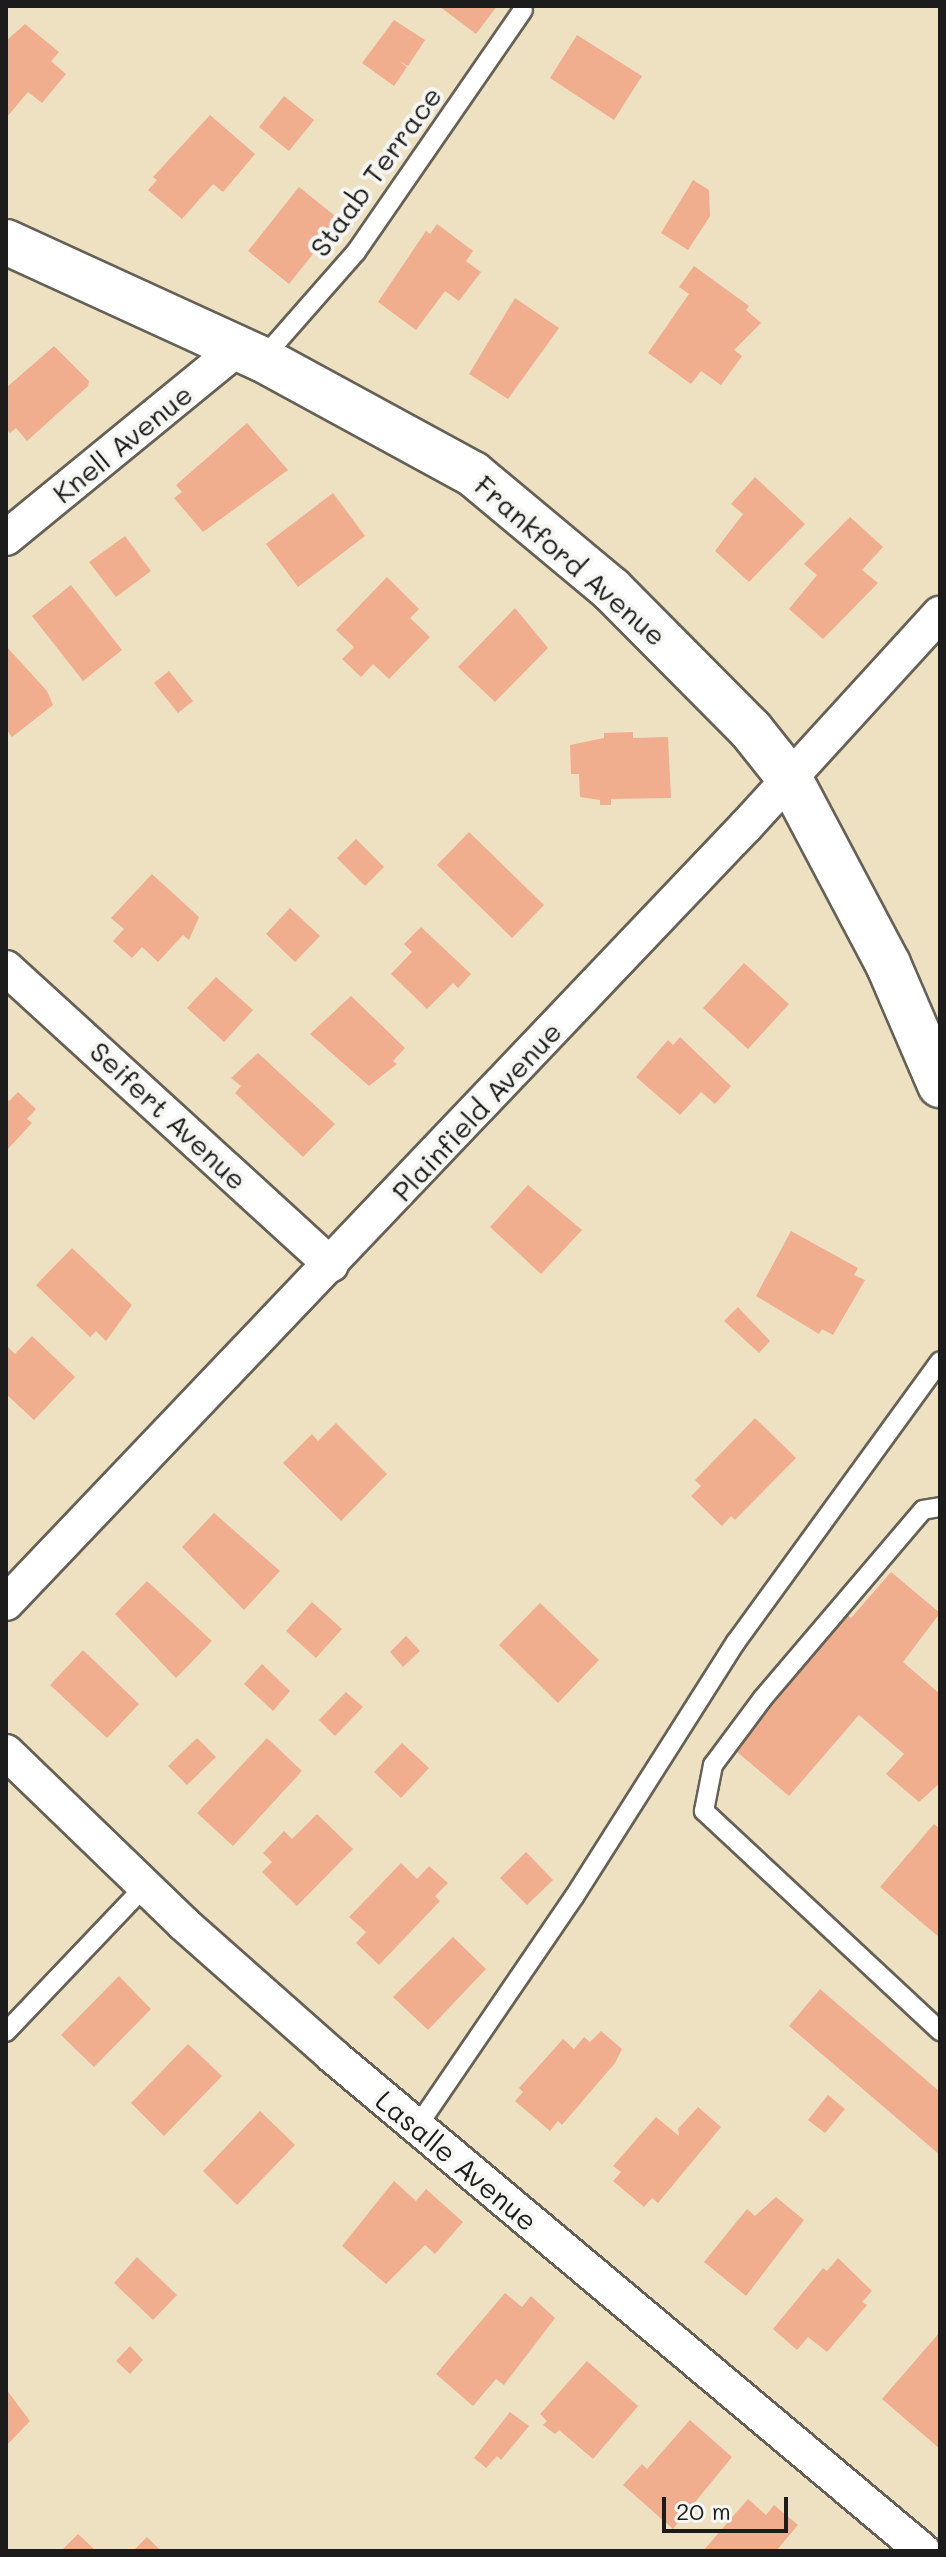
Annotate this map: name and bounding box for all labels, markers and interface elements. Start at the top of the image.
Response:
street label: Staab Terrace [302,79,448,263]
street label: Knell Avenue [45,377,199,509]
street label: Frankford Avenue [468,468,674,652]
street label: Plainfield Avenue [384,1014,568,1208]
street label: Seifert Avenue [84,1034,254,1196]
street label: Lasalle Avenue [369,2083,545,2237]
scale bar [666,2481,792,2531]
text: 20 m [676,2495,731,2526]

